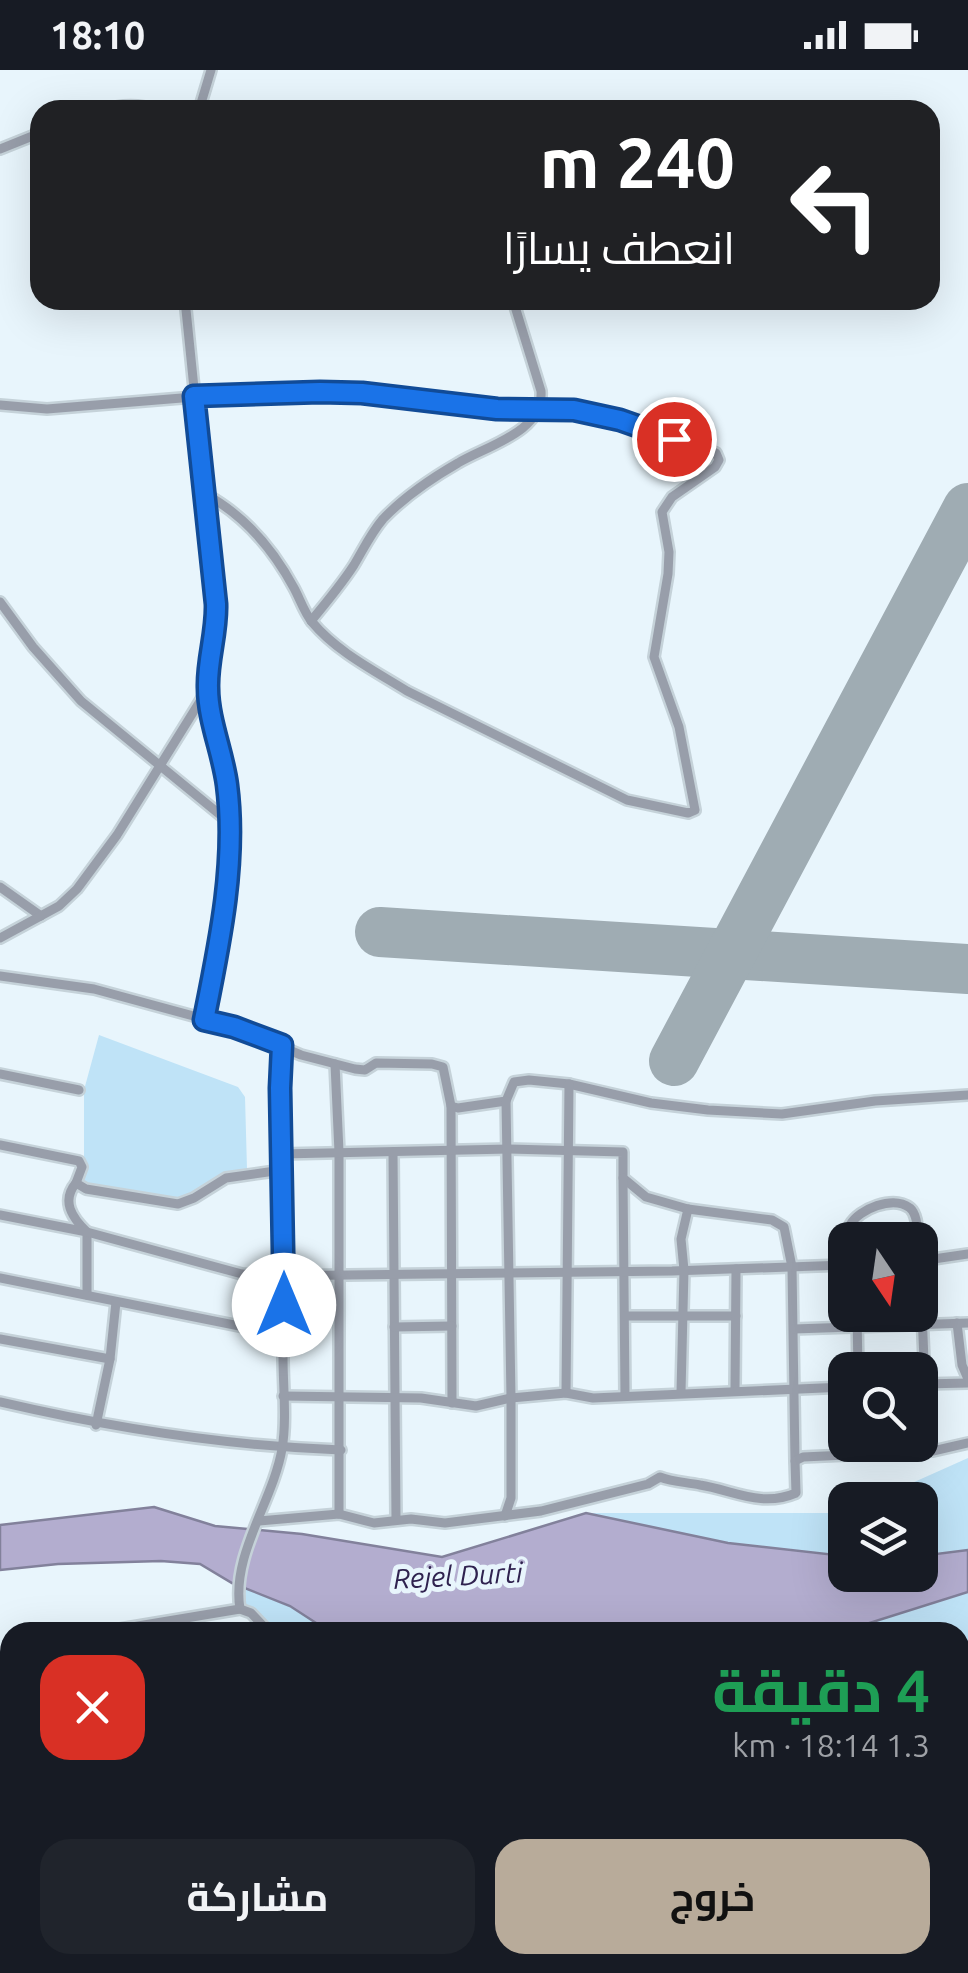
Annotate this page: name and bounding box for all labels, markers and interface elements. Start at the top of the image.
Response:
text: 18:10 [50,14,145,56]
text: 240 m [540,123,735,201]
icon: left [770,140,900,270]
text: انعطف يسارًا [503,222,735,273]
pin [632,397,717,482]
icon: arrive [647,412,702,467]
north arrow [828,1222,938,1332]
map controls [828,1222,938,1592]
position arrow [232,1253,336,1357]
button: search [828,1352,938,1462]
button: layers [828,1482,938,1592]
water label: Rejel Durti [392,1556,525,1594]
button: close [40,1655,145,1760]
text: 4 دقيقة [712,1656,930,1723]
text: 1.3 km · 18:14 [732,1727,930,1763]
button: مشاركة [40,1839,475,1954]
button: خروج [495,1839,930,1954]

